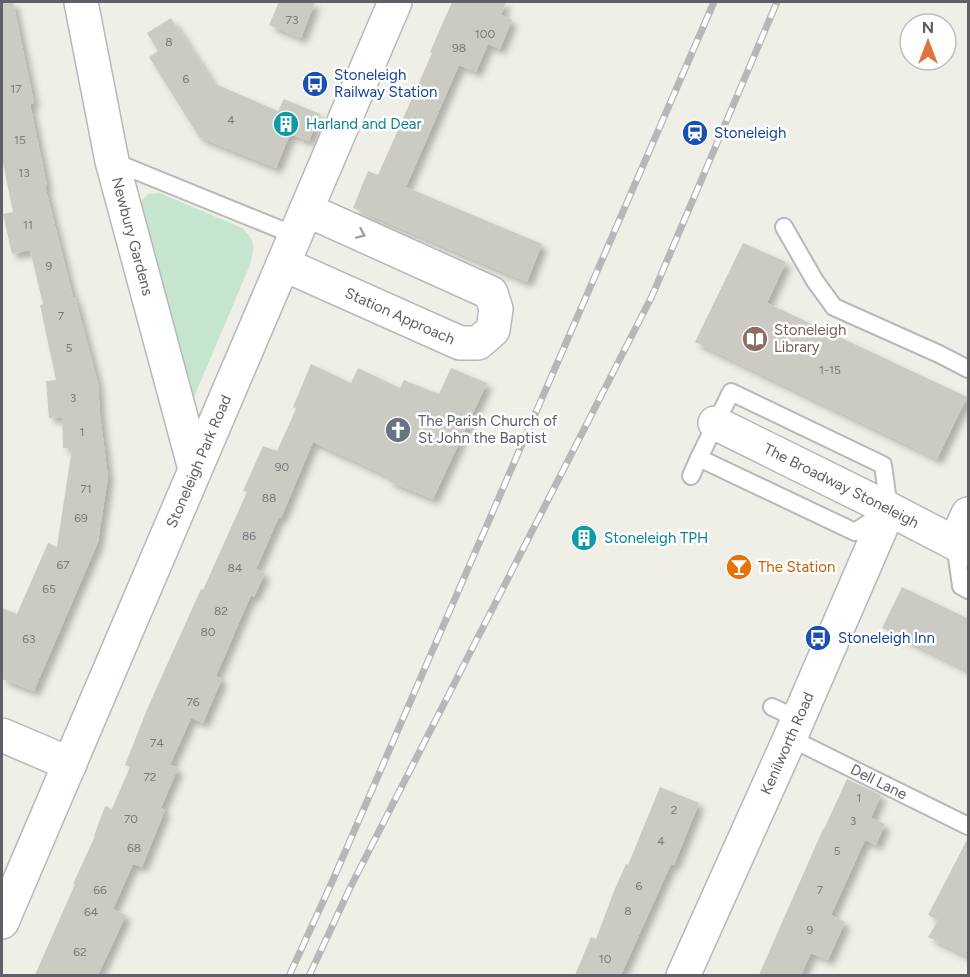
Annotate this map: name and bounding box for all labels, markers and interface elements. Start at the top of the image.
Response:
north arrow [898,12,958,72]
house number: 73 [286,13,298,27]
text: N [922,18,934,37]
house number: 100 [475,27,495,41]
house number: 8 [165,35,173,49]
house number: 98 [452,41,466,55]
place label: Stoneleigh Railway Station [334,66,437,101]
bus stop icon: Stoneleigh Railway Station [300,69,330,99]
house number: 6 [183,72,190,86]
house number: 17 [10,82,22,96]
building icon: Harland and Dear [271,109,301,139]
house number: 4 [227,113,235,127]
place label: Harland and Dear [306,115,422,133]
station icon: Stoneleigh [680,118,710,148]
place label: Stoneleigh [714,124,786,142]
house number: 15 [14,133,26,147]
house number: 13 [18,166,30,180]
street label: Newbury Gardens [108,175,157,297]
house number: 11 [23,218,33,232]
one-way arrow [354,227,365,239]
house number: 9 [46,259,53,273]
street label: Station Approach [342,284,458,348]
house number: 7 [58,309,65,323]
place label: Stoneleigh Library [774,321,846,356]
library icon: Stoneleigh Library [740,324,770,354]
house number: 5 [66,341,73,355]
house number: 1-15 [819,363,841,377]
house number: 3 [70,391,76,405]
street label: Stoneleigh Park Road [162,392,235,531]
place label: The Parish Church of St John the Baptist [418,412,558,447]
church icon: The Parish Church of St John the Baptist [383,415,413,445]
house number: 1 [80,425,84,439]
street label: The Broadway Stoneleigh [761,440,922,532]
house number: 90 [275,460,290,474]
house number: 71 [80,482,92,496]
house number: 88 [262,491,276,505]
house number: 69 [74,511,88,525]
building icon: Stoneleigh TPH [569,523,599,553]
house number: 86 [242,529,256,543]
place label: Stoneleigh TPH [604,529,708,547]
bar icon: The Station [724,552,754,582]
house number: 67 [56,558,70,572]
place label: The Station [758,558,835,576]
house number: 84 [228,561,243,575]
house number: 65 [42,582,56,596]
house number: 82 [214,604,228,618]
bus stop icon: Stoneleigh Inn [803,623,833,653]
house number: 80 [200,625,216,639]
place label: Stoneleigh Inn [838,629,935,647]
house number: 63 [22,632,36,646]
street label: Kenilworth Road [757,689,818,797]
house number: 76 [186,695,200,709]
house number: 74 [150,736,164,750]
street label: Dell Lane [847,760,910,803]
house number: 72 [143,770,157,784]
house number: 1 [857,791,861,805]
house number: 2 [671,803,677,817]
house number: 70 [124,812,138,826]
house number: 3 [850,814,856,828]
house number: 4 [657,834,665,848]
house number: 68 [127,841,141,855]
house number: 5 [834,844,841,858]
house number: 6 [636,879,643,893]
house number: 66 [93,883,107,897]
house number: 7 [817,883,824,897]
house number: 8 [624,904,632,918]
house number: 64 [84,905,99,919]
house number: 9 [807,923,814,937]
house number: 62 [73,945,87,959]
house number: 10 [599,952,612,966]

